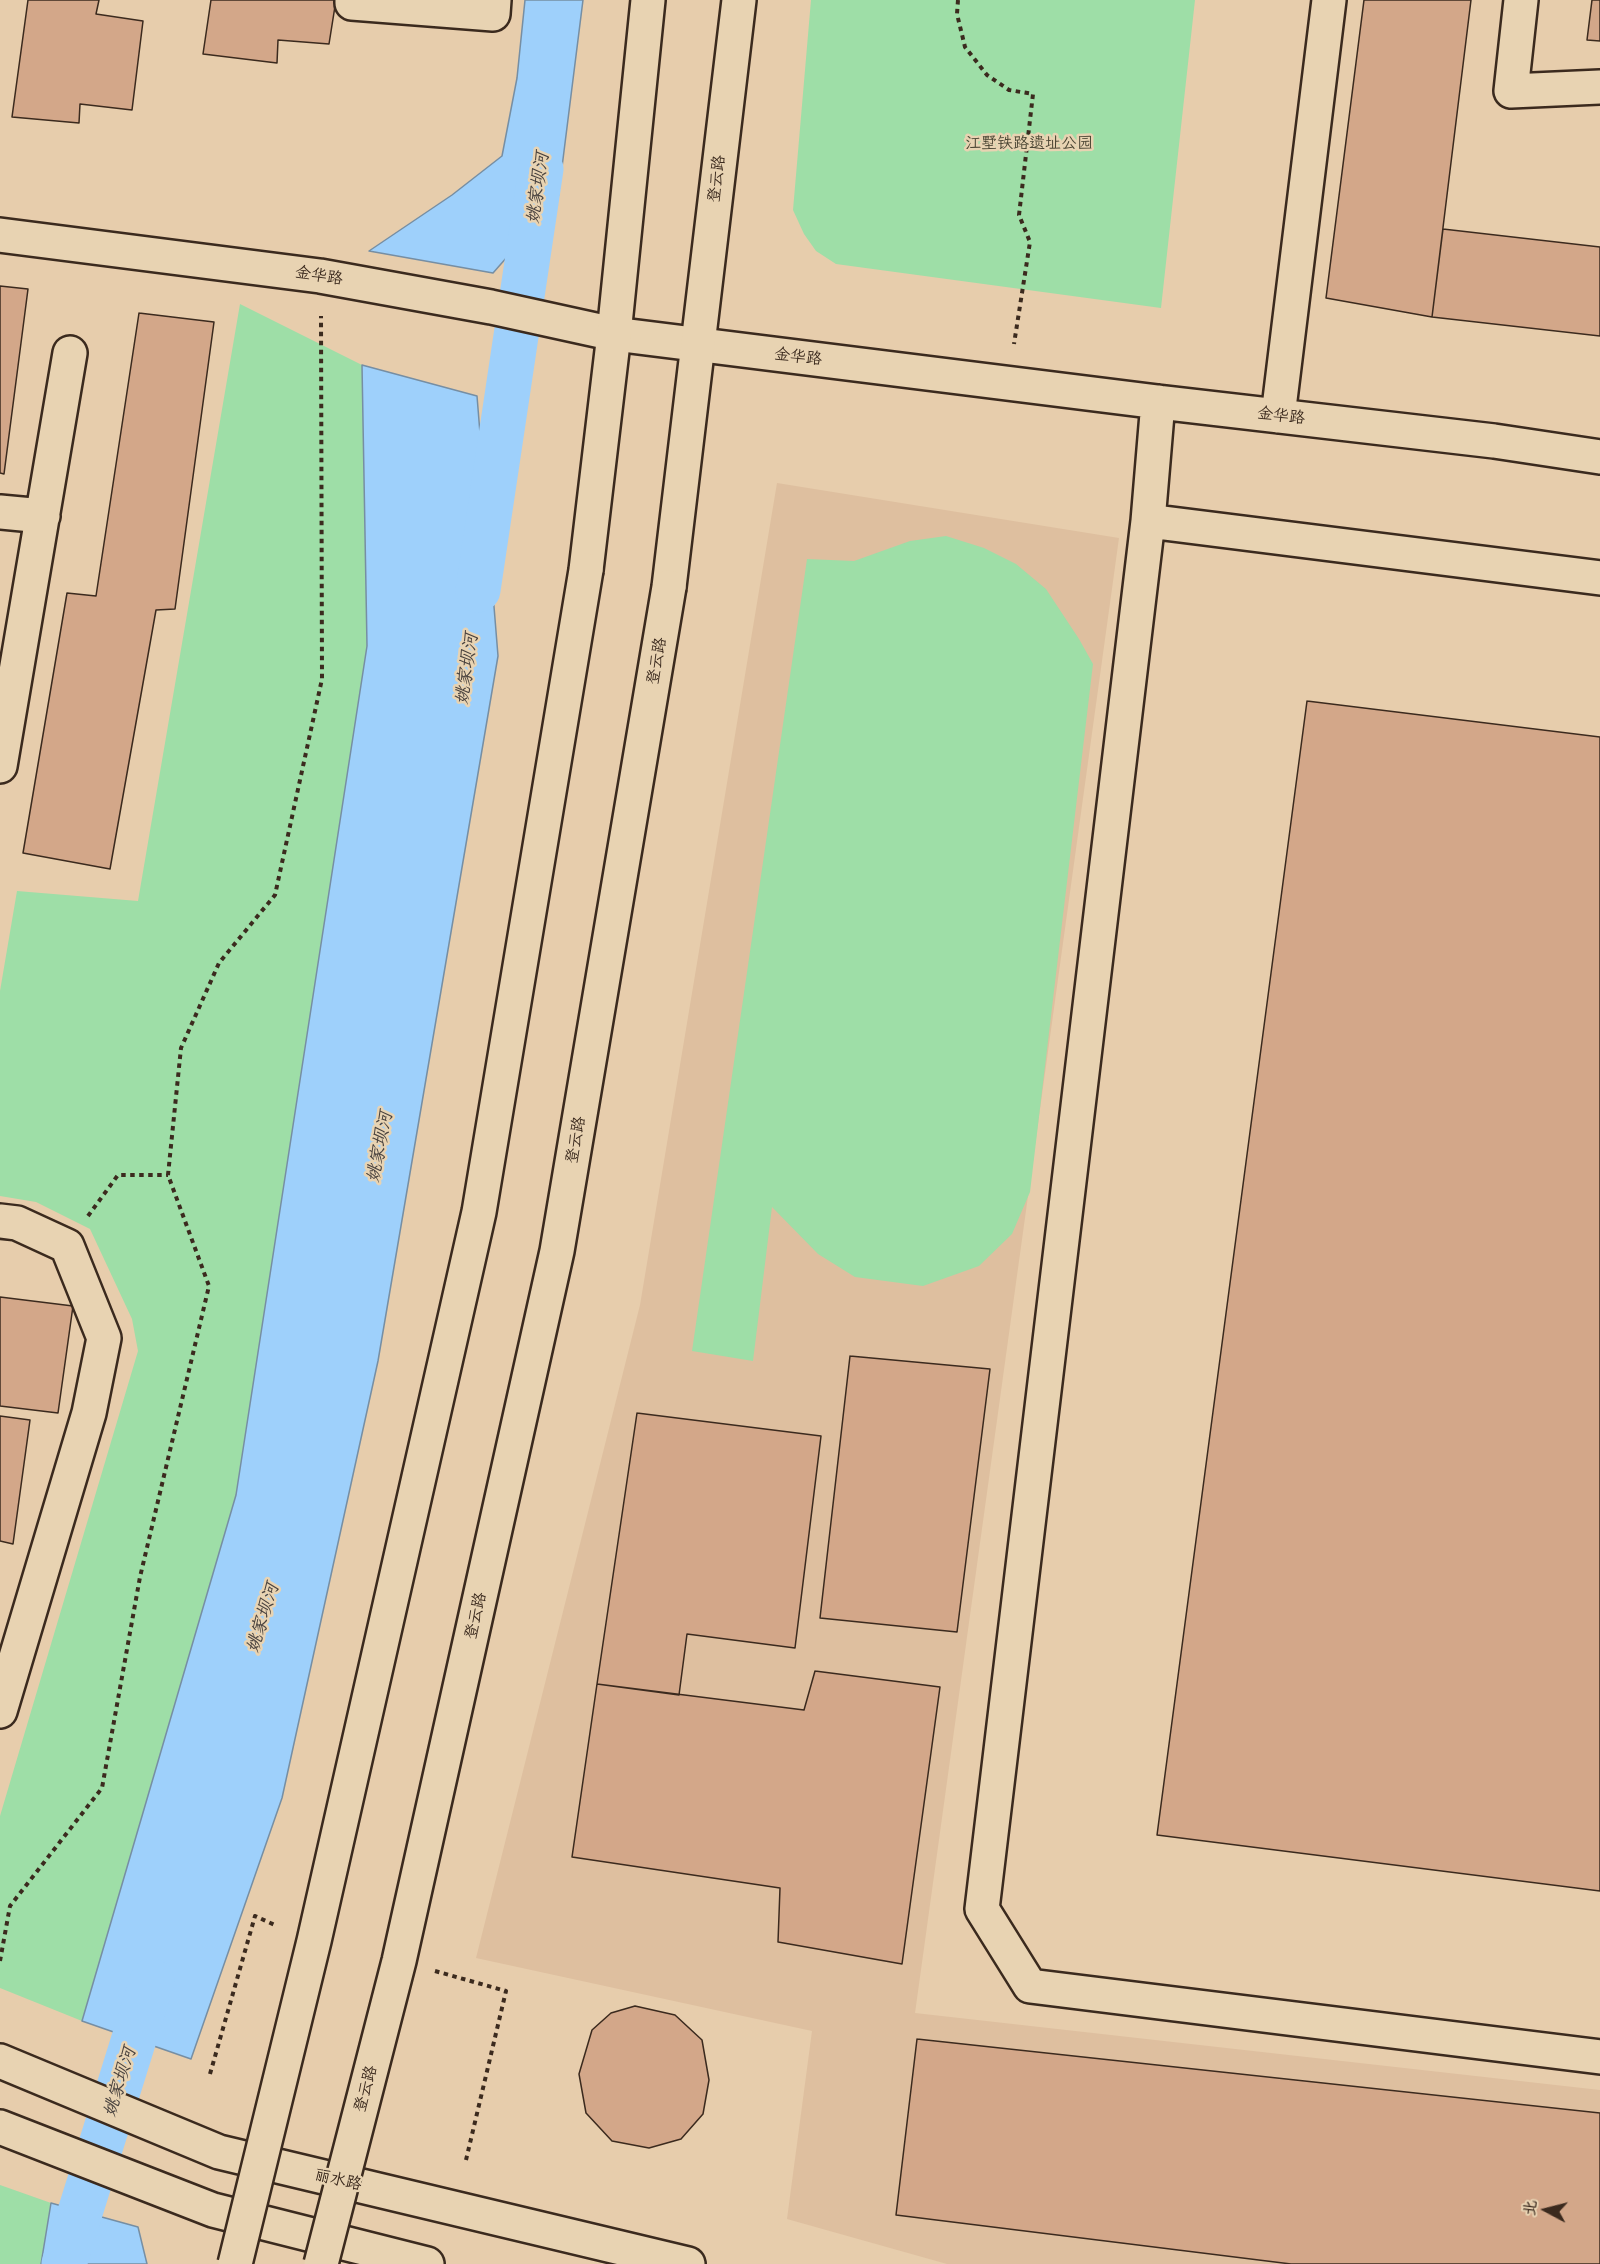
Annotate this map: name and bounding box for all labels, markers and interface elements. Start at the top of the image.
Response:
park label: 江墅铁路遗址公园 [965,134,1093,154]
water label: 姚家坝河 [522,151,554,225]
street label: 登云路 [705,154,729,204]
street label: 金华路 [294,263,344,289]
street label: 金华路 [773,345,823,369]
street label: 金华路 [1256,404,1306,428]
water label: 姚家坝河 [451,632,483,706]
street label: 登云路 [643,636,671,686]
water label: 姚家坝河 [363,1110,397,1184]
street label: 登云路 [562,1115,590,1165]
water label: 姚家坝河 [242,1580,284,1656]
street label: 登云路 [461,1590,491,1642]
water label: 姚家坝河 [99,2044,141,2120]
street label: 登云路 [351,2063,381,2115]
street label: 丽水路 [312,2165,364,2195]
north arrow [1516,2180,1576,2240]
text: 北 [1515,2198,1541,2217]

